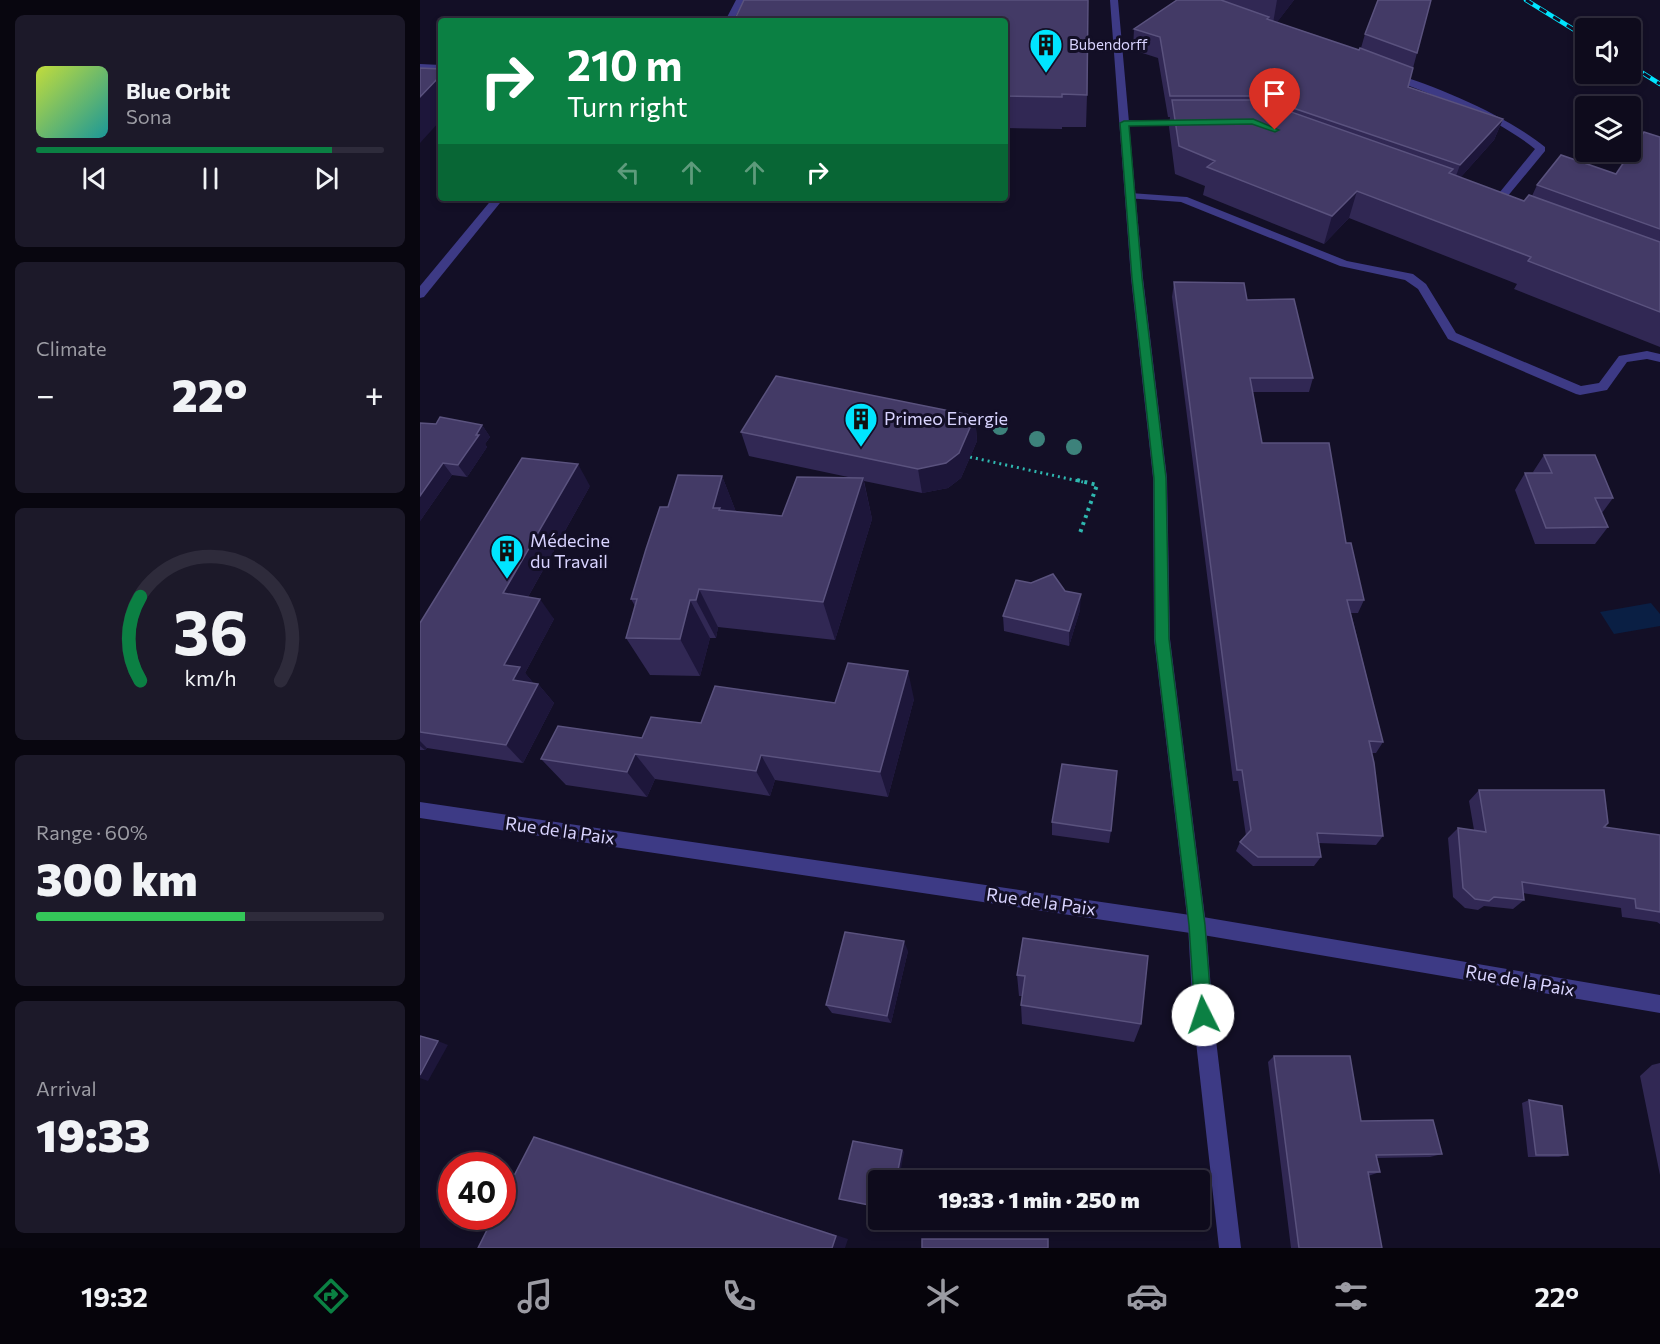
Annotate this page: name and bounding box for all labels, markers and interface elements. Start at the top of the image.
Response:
map controls [1575,18,1641,162]
button: sound [1575,18,1641,84]
building icon: Bubendorff [1028,27,1064,74]
place label: Bubendorff [1069,35,1148,53]
text: 210 m [567,38,682,90]
icon: right [468,42,546,120]
pin [1249,68,1300,130]
text: Blue Orbit [126,77,230,104]
icon: arrive [1258,77,1291,110]
text: Turn right [567,90,687,123]
button: layers [1575,96,1641,162]
text: Sona [126,104,172,128]
icon: left [612,156,645,189]
icon: ahead [675,156,708,189]
icon: ahead [738,156,771,189]
icon: right [801,156,834,189]
icon: previous [78,162,111,195]
icon: pause [194,162,227,195]
icon: next [310,162,343,195]
text: Climate [36,336,106,360]
text: 22° [172,366,248,421]
text: − [36,373,55,414]
text: + [365,373,384,414]
building icon: Primeo Energie [843,401,879,448]
place label: Primeo Energie [884,407,1008,429]
place label: Médecine du Travail [530,529,610,572]
building icon: Médecine du Travail [489,533,525,580]
text: 36 [173,592,247,668]
text: km/h [184,664,236,690]
street label: Rue de la Paix [504,811,617,849]
text: Range · 60% [36,820,148,844]
text: 300 km [36,850,197,905]
street label: Rue de la Paix [985,882,1098,920]
street label: Rue de la Paix [1464,960,1577,1001]
position arrow [1171,983,1235,1047]
text: Arrival [36,1076,97,1100]
text: 19:33 [36,1106,150,1161]
speed limit sign: 40 [438,1152,516,1230]
text: 19:33 · 1 min · 250 m [938,1186,1140,1213]
icon: directions [310,1275,352,1317]
icon: music [514,1275,556,1317]
icon: phone [718,1275,760,1317]
icon: climate [922,1275,964,1317]
icon: car [1126,1275,1168,1317]
icon: filters [1330,1275,1372,1317]
text: 19:32 [81,1280,148,1313]
text: 22° [1534,1280,1579,1313]

